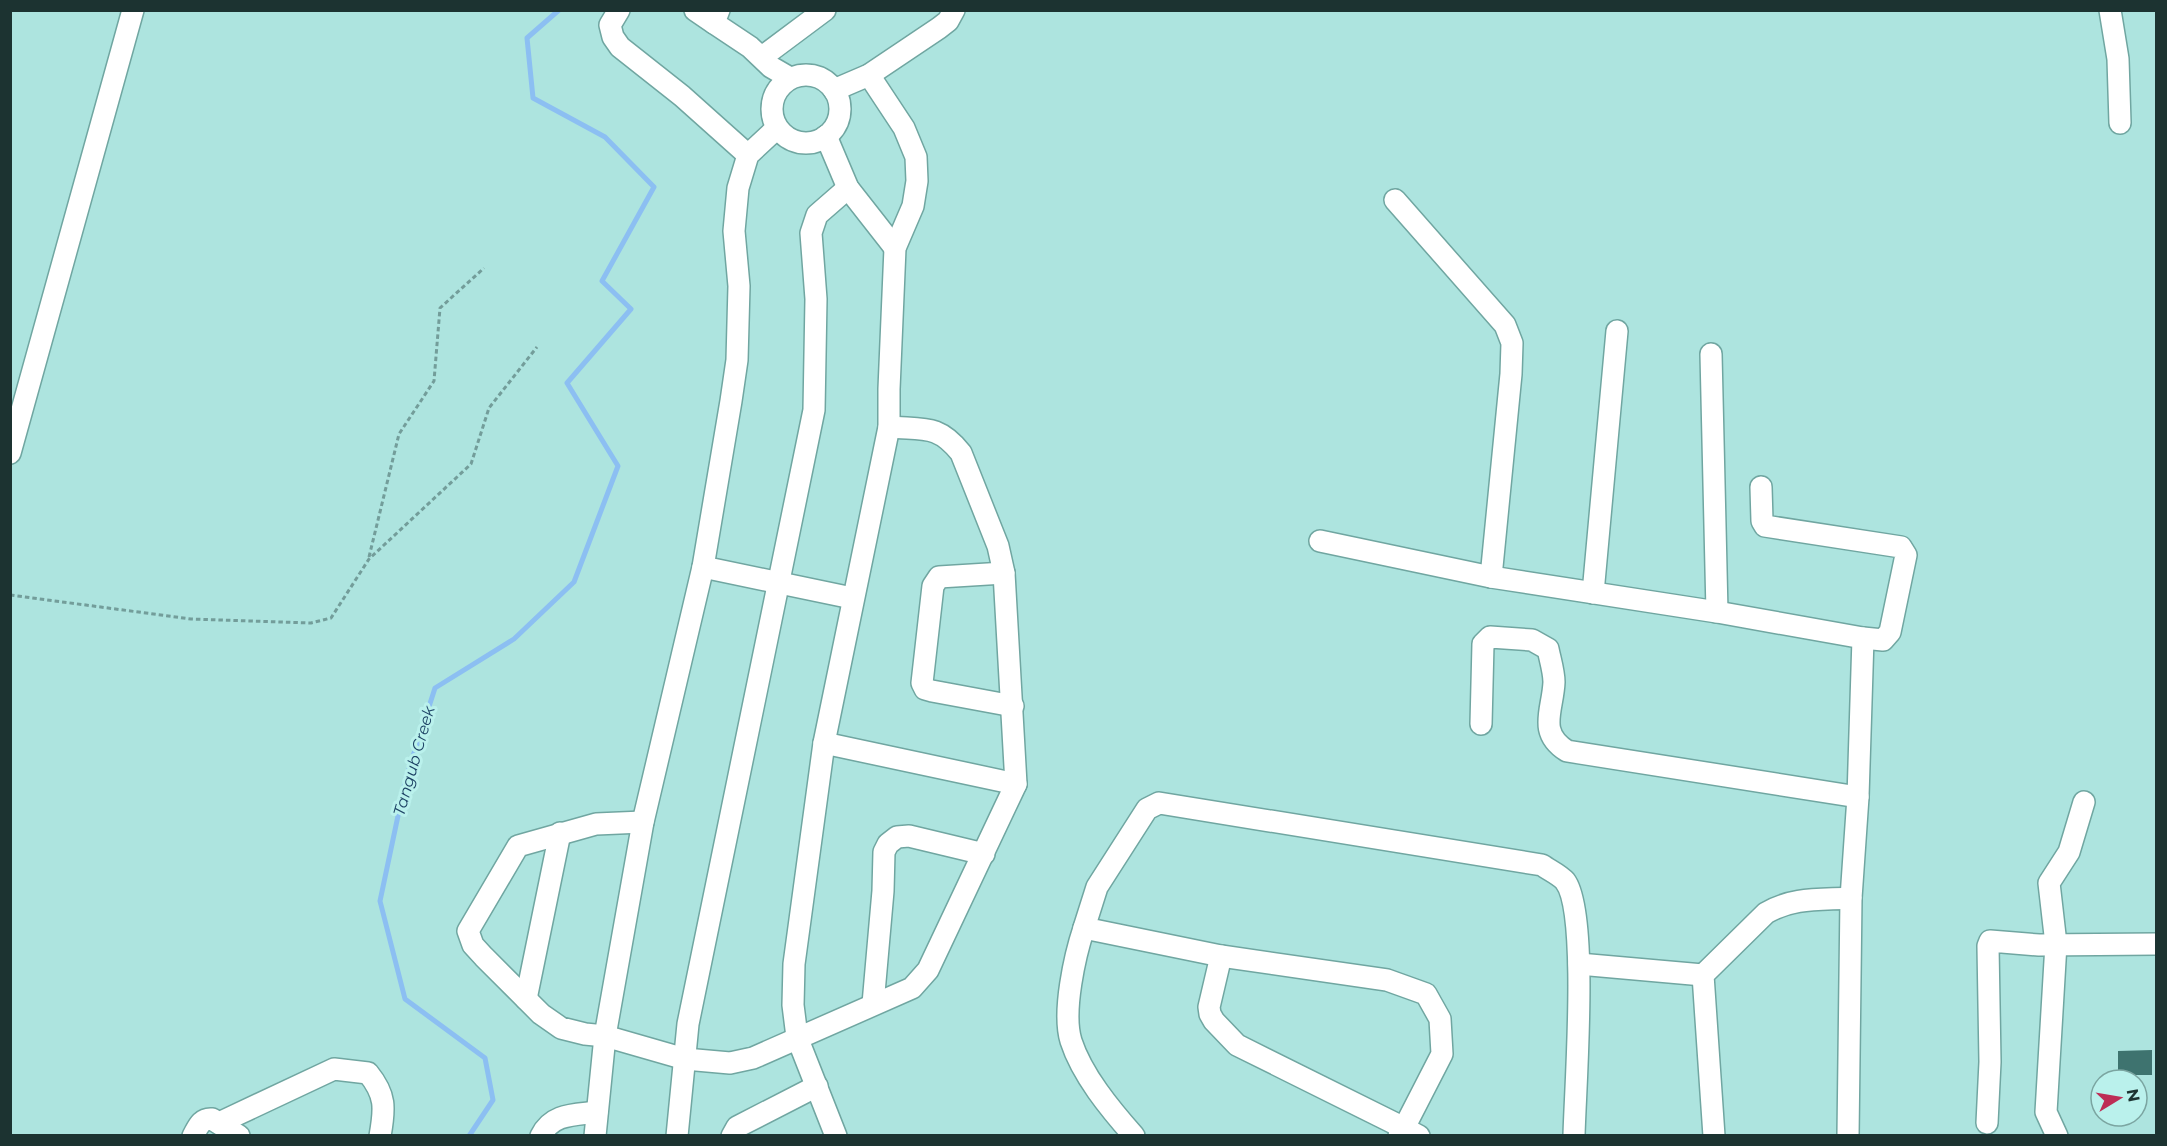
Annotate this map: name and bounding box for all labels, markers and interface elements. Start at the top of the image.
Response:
water label: Tangub Creek [389,703,439,818]
north arrow [2089,1068,2149,1128]
text: N [2123,1087,2144,1103]

